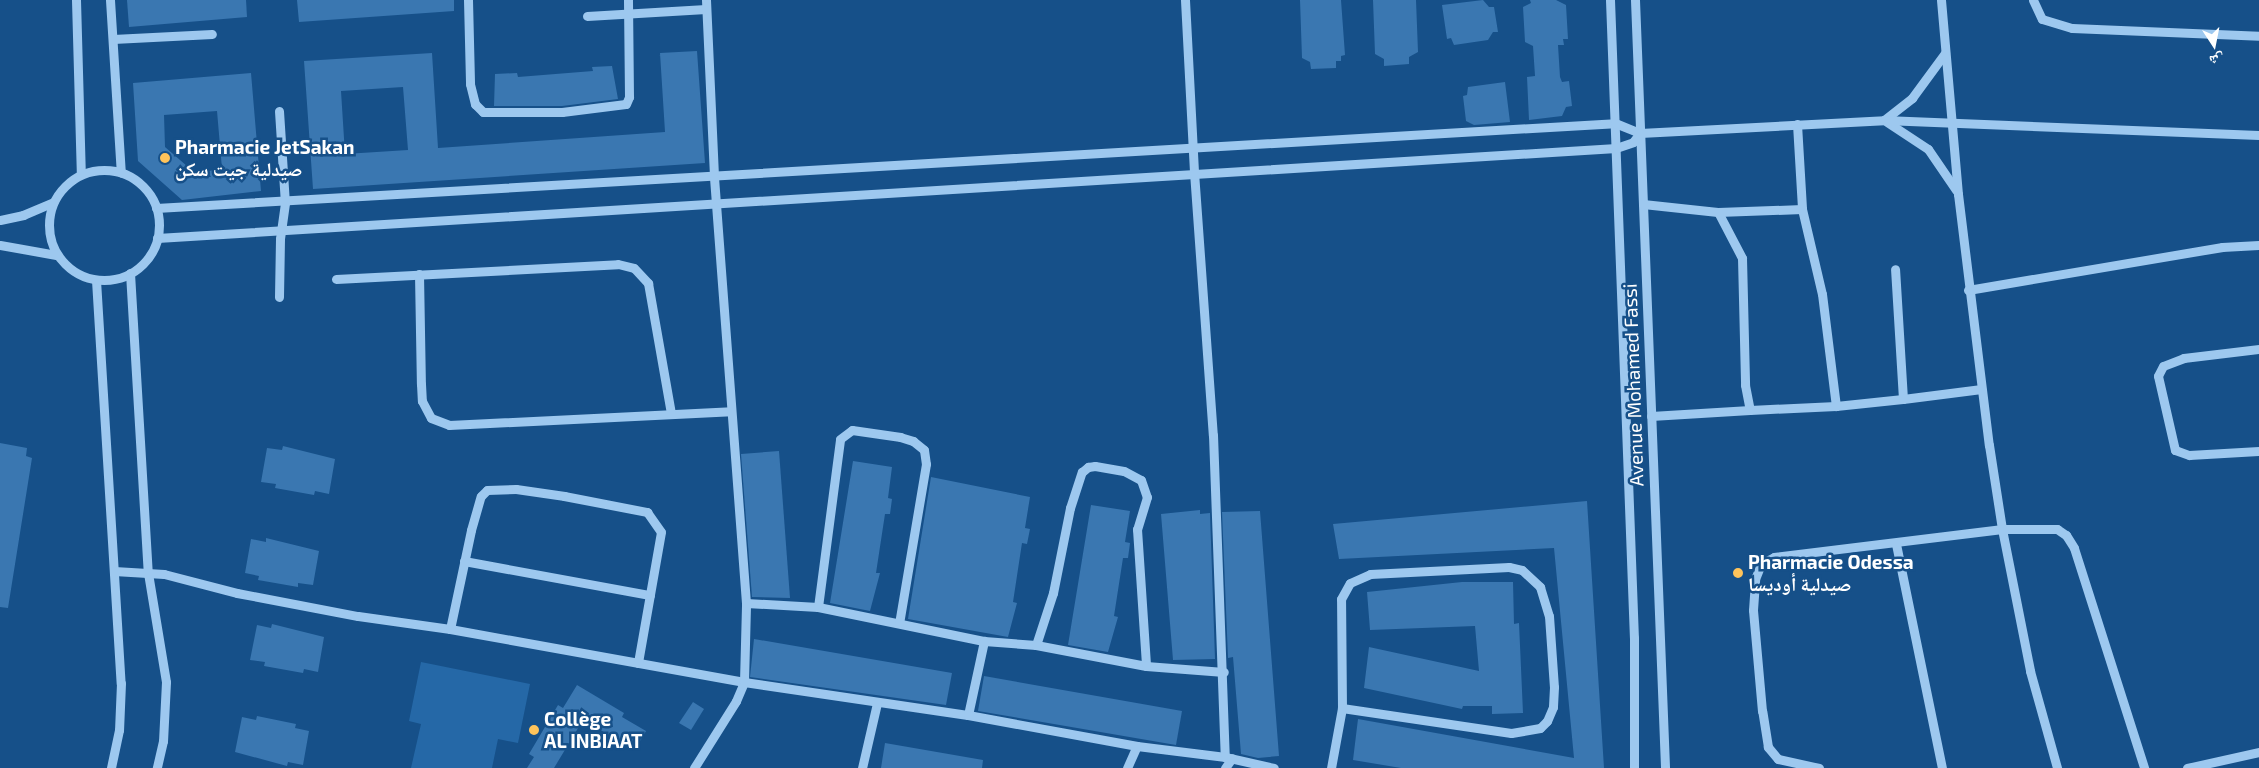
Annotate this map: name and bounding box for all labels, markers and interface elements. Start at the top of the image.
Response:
north arrow [2189,20,2239,70]
text: ش [2208,50,2226,70]
place label: Pharmacie JetSakan صيدلية جيت سكن [175,136,355,180]
marker: Pharmacie JetSakan صيدلية جيت سكن [159,152,171,164]
street label: Avenue Mohamed Fassi [1618,283,1648,487]
place label: Pharmacie Odessa صيدلية أوديسا [1748,551,1914,595]
marker: Pharmacie Odessa صيدلية أوديسا [1732,567,1744,579]
place label: Collège AL INBIAAT [544,708,643,752]
marker: Collège AL INBIAAT [528,724,540,736]

